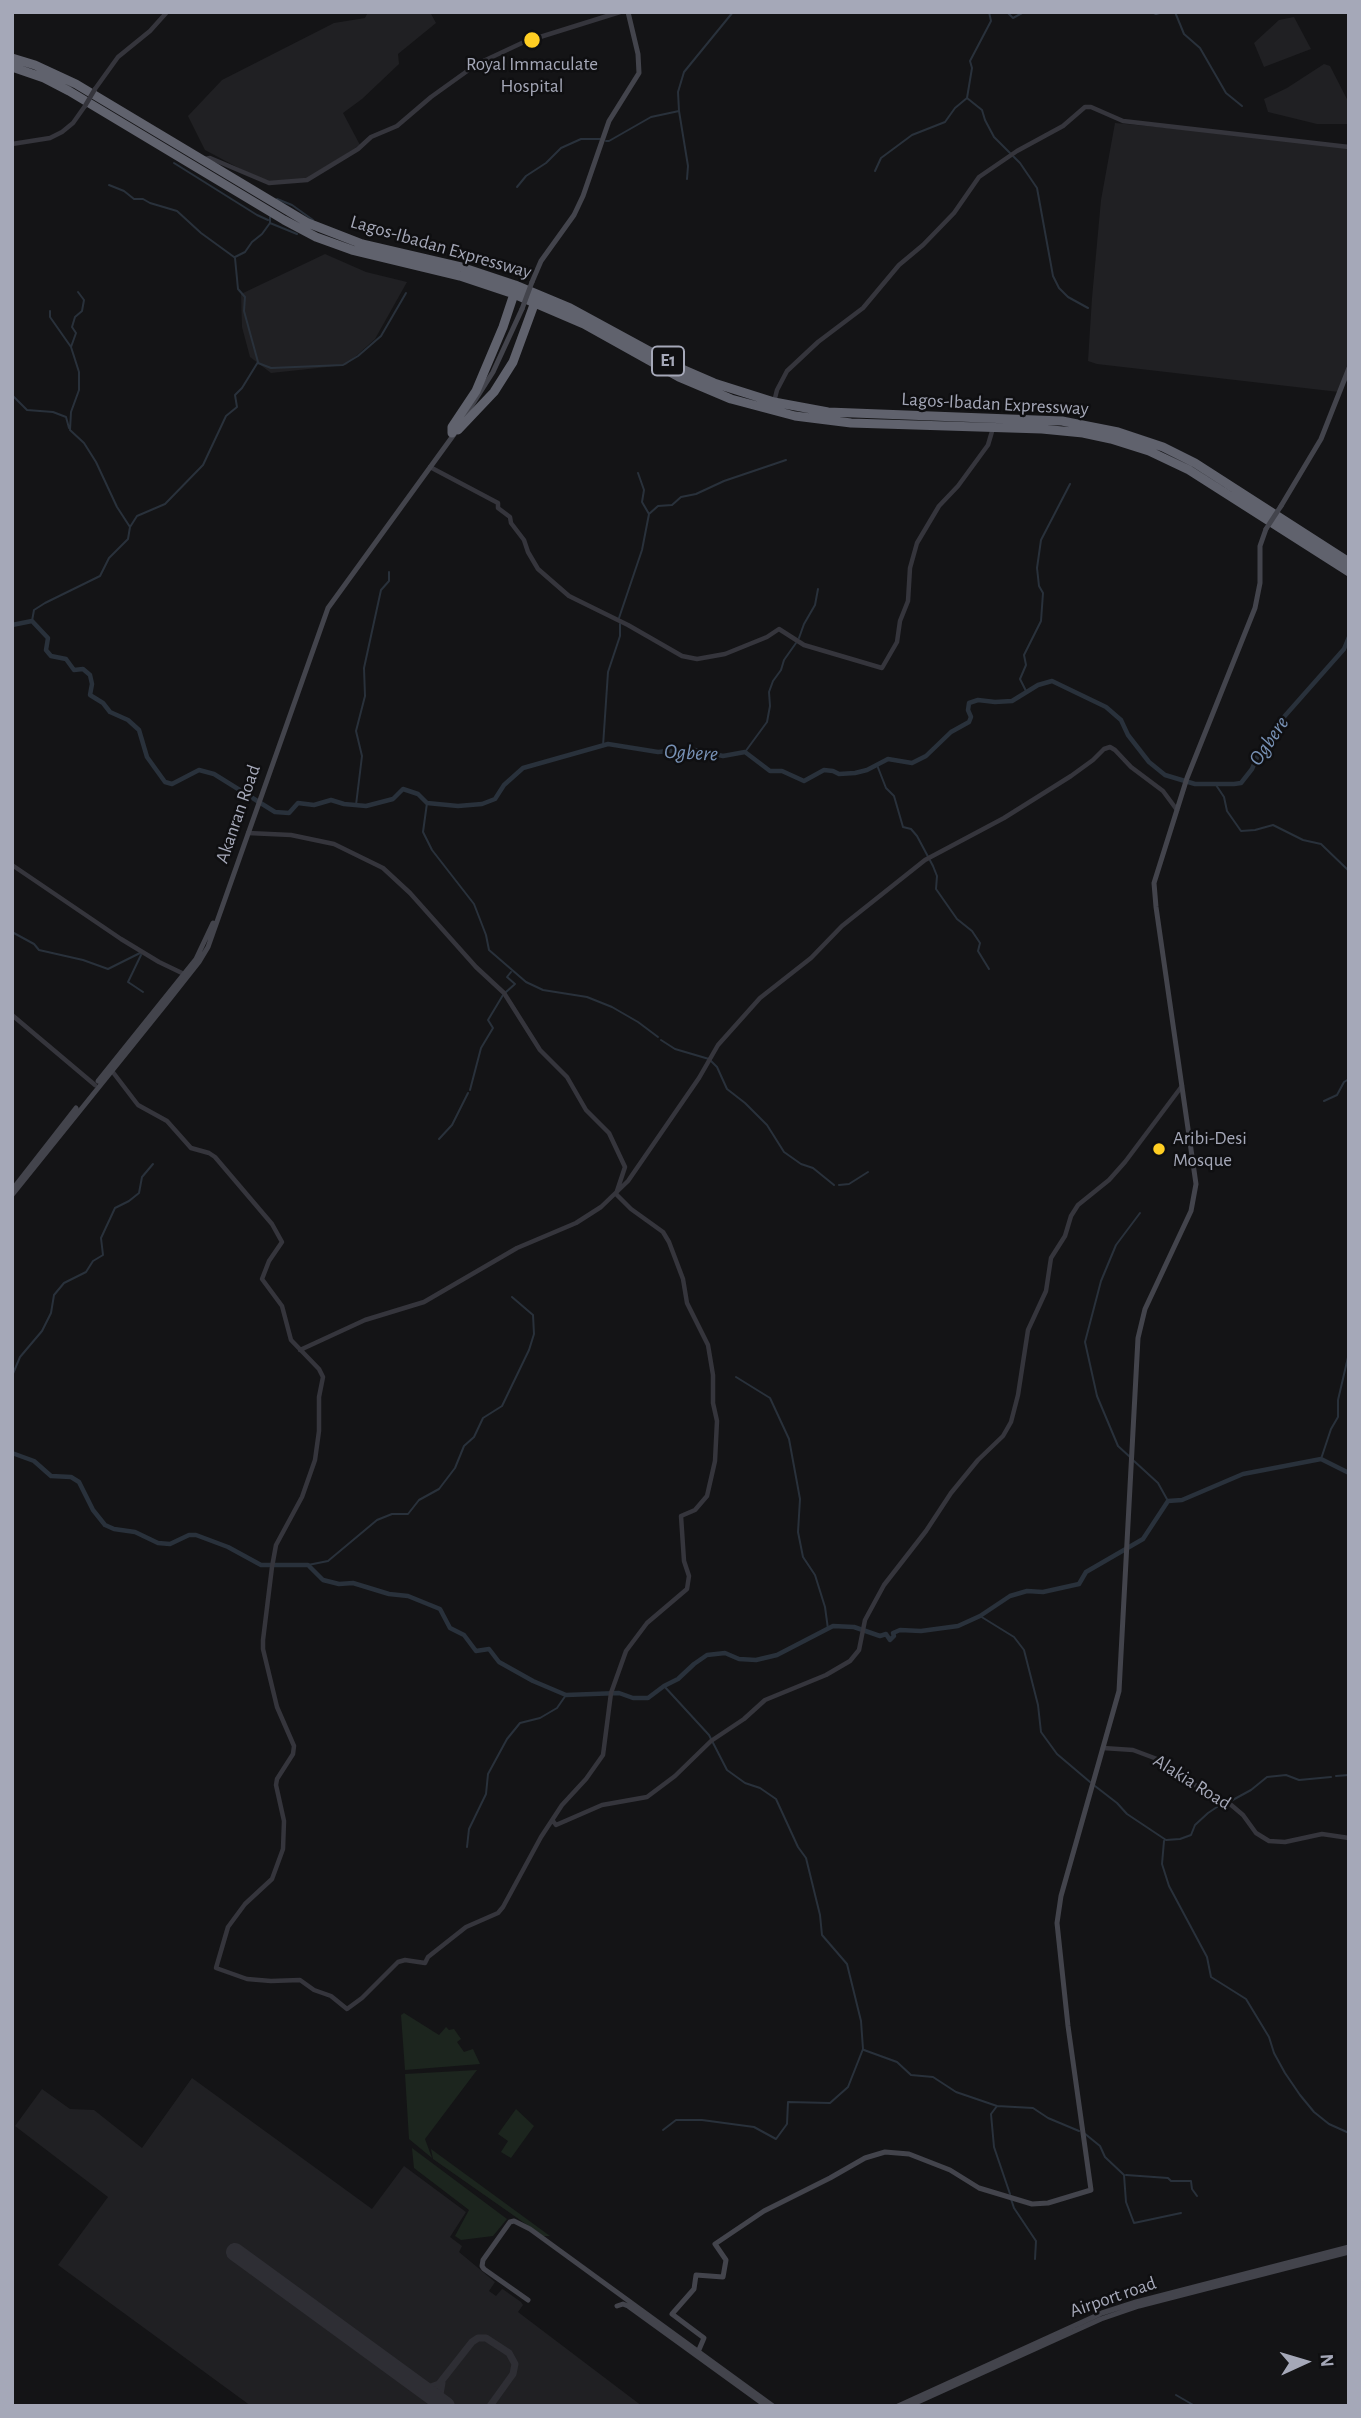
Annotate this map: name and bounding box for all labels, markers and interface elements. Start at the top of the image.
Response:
marker: Royal Immaculate Hospital [522,30,542,50]
place label: Royal Immaculate Hospital [466,53,598,97]
street label: Lagos-Ibadan Expressway [348,210,534,284]
road number: E1 [652,346,684,376]
street label: Lagos-Ibadan Expressway [901,388,1089,420]
water label: Ogbere [1243,712,1295,770]
water label: Ogbere [663,739,719,767]
street label: Akanran Road [210,762,266,866]
place label: Aribi-Desi Mosque [1173,1127,1247,1171]
marker: Aribi-Desi Mosque [1151,1141,1167,1157]
street label: Alakia Road [1149,1749,1235,1815]
street label: Airport road [1067,2272,1159,2322]
north arrow [1270,2327,1340,2397]
text: N [1317,2353,1336,2368]

